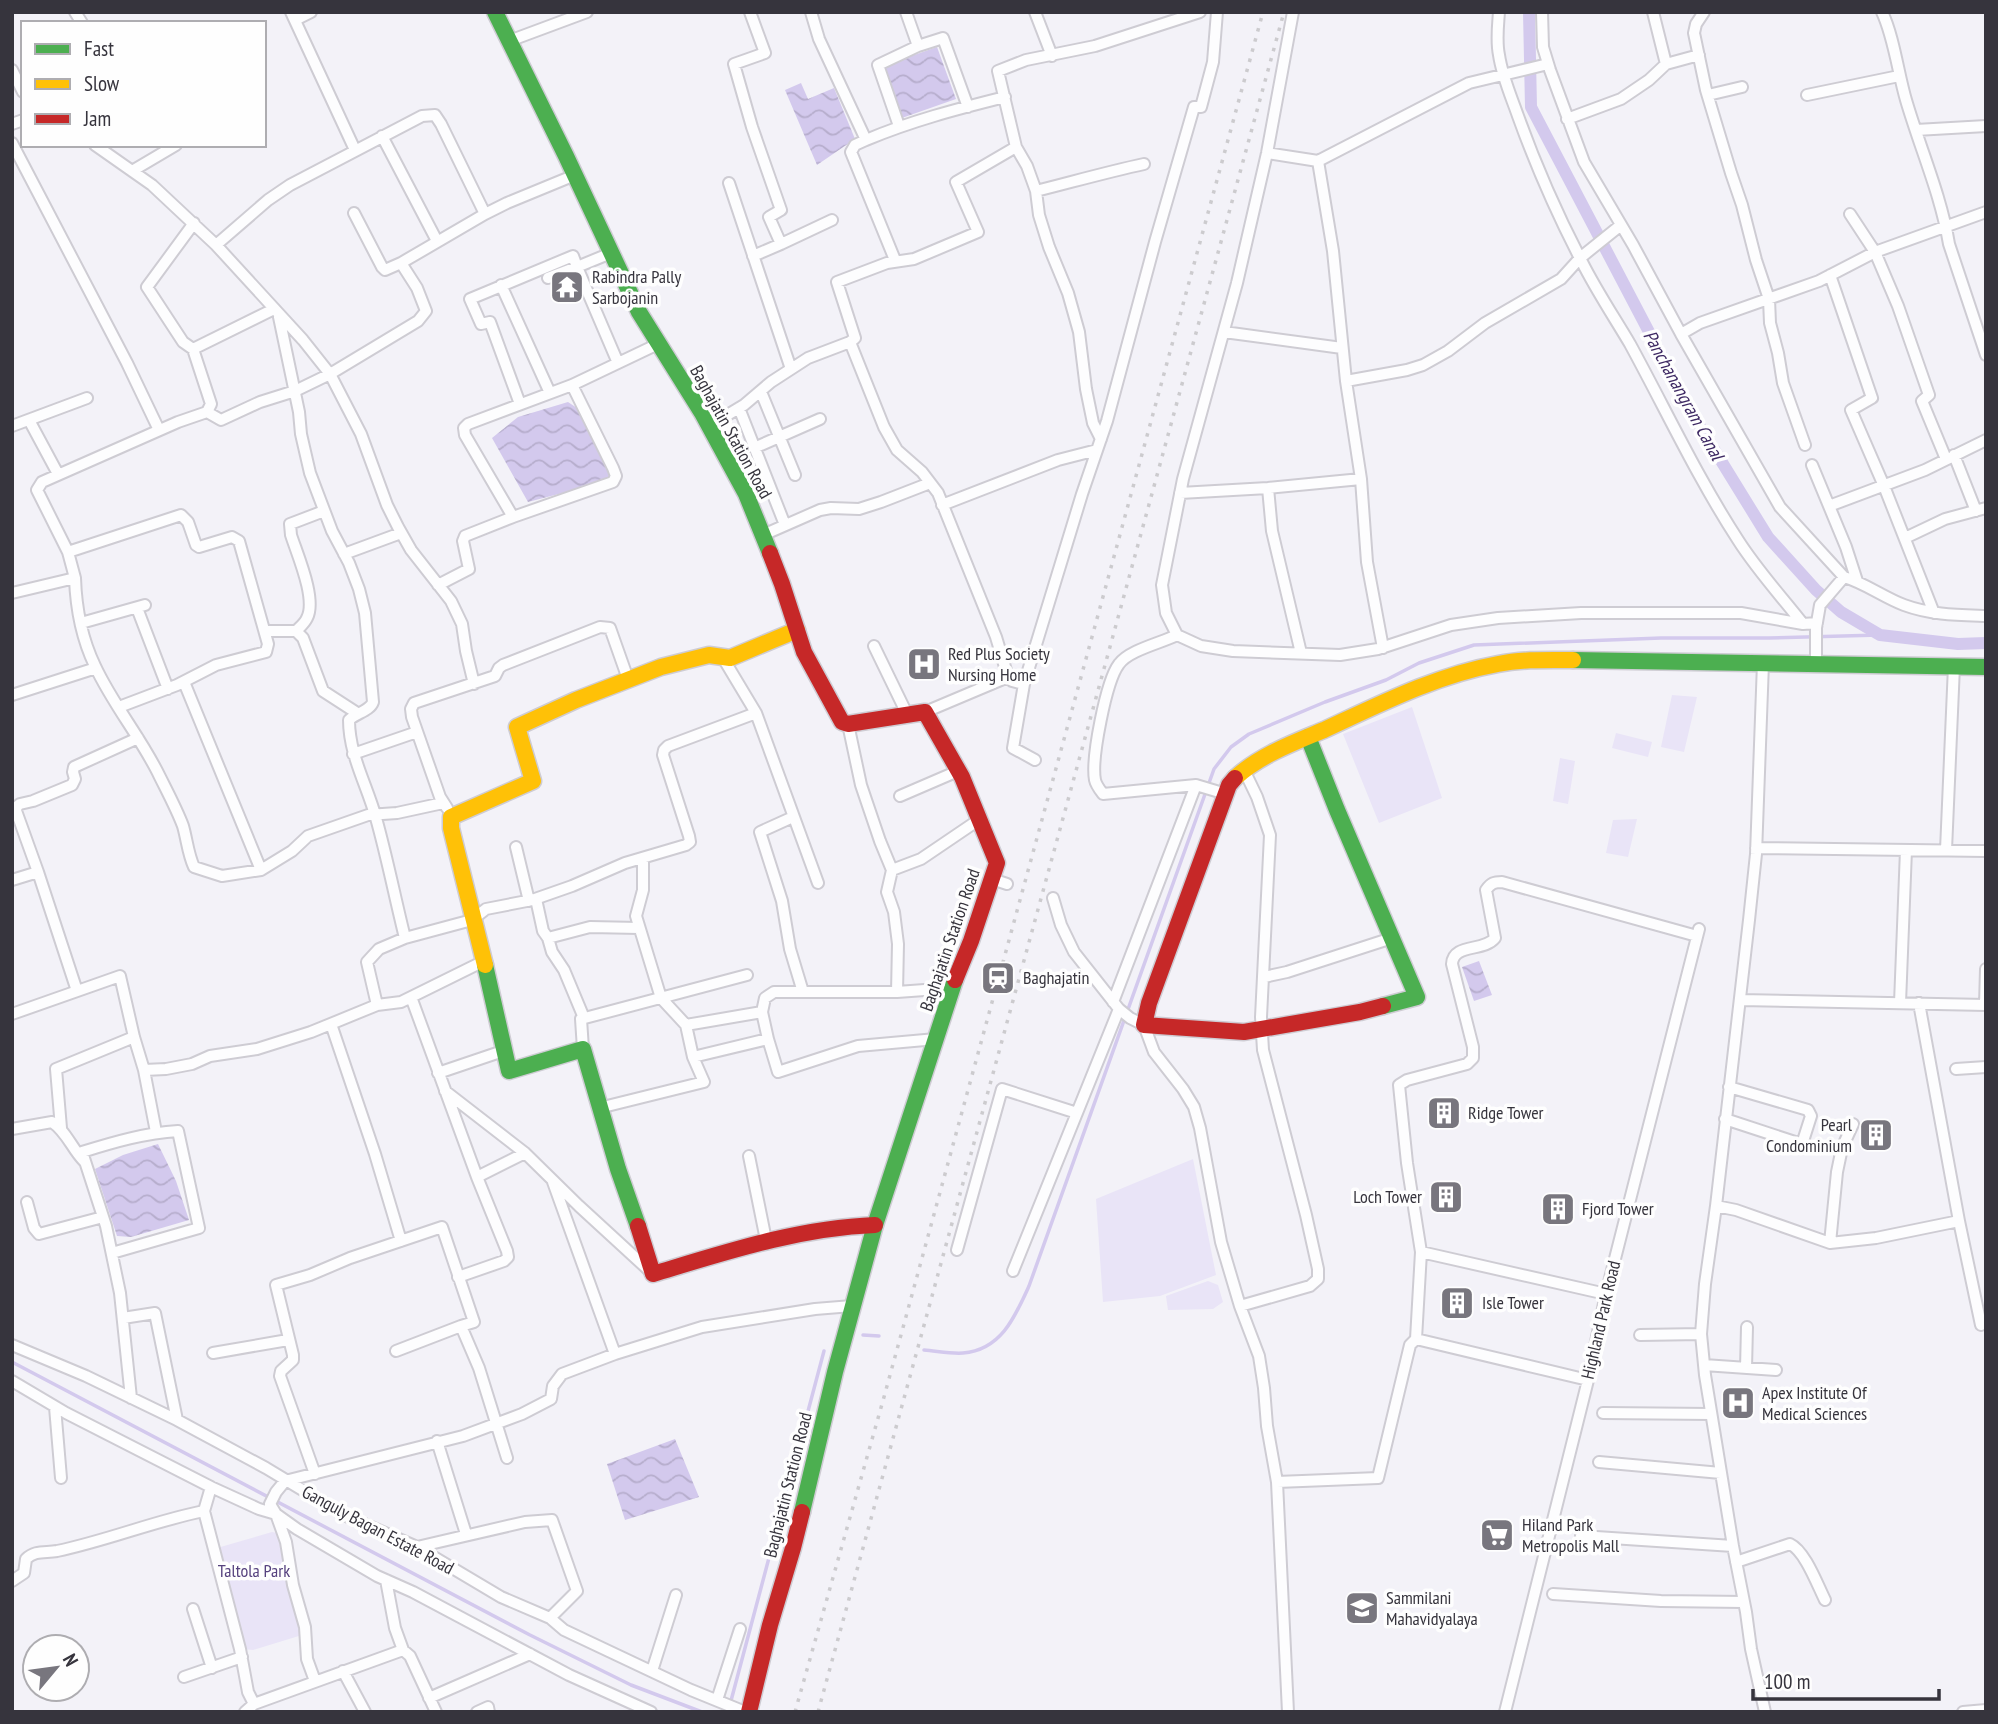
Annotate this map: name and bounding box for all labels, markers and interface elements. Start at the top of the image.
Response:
legend [21,21,266,147]
text: Fast [84,35,114,62]
text: Slow [84,70,120,97]
text: Jam [83,105,111,132]
place label: Rabindra Pally Sarbojanin [592,265,681,309]
temple icon: Rabindra Pally Sarbojanin [548,268,586,306]
water label: Panchanangram Canal [1638,326,1730,466]
street label: Baghajatin Station Road [685,361,778,503]
place label: Red Plus Society Nursing Home [948,642,1050,686]
hospital icon: Red Plus Society Nursing Home [905,645,943,683]
street label: Baghajatin Station Road [914,866,985,1014]
station icon: Baghajatin [979,959,1017,997]
place label: Baghajatin [1023,966,1089,989]
building icon: Ridge Tower [1425,1094,1463,1132]
place label: Ridge Tower [1468,1101,1544,1124]
place label: Pearl Condominium [1766,1113,1853,1157]
building icon: Pearl Condominium [1857,1116,1895,1154]
building icon: Loch Tower [1427,1178,1465,1216]
place label: Loch Tower [1353,1185,1422,1208]
building icon: Fjord Tower [1539,1190,1577,1228]
place label: Fjord Tower [1582,1197,1654,1220]
street label: Highland Park Road [1576,1258,1625,1381]
building icon: Isle Tower [1438,1284,1476,1322]
place label: Isle Tower [1482,1291,1544,1314]
place label: Apex Institute Of Medical Sciences [1762,1381,1868,1425]
hospital icon: Apex Institute Of Medical Sciences [1719,1384,1757,1422]
street label: Baghajatin Station Road [758,1410,817,1560]
street label: Ganguly Bagan Estate Road [298,1480,458,1579]
place label: Hiland Park Metropolis Mall [1522,1513,1620,1557]
supermarket icon: Hiland Park Metropolis Mall [1478,1516,1516,1554]
park label: Taltola Park [218,1559,290,1582]
place label: Sammilani Mahavidyalaya [1386,1586,1478,1630]
school or university icon: Sammilani Mahavidyalaya [1343,1589,1381,1627]
north arrow [21,1633,91,1703]
text: N [58,1649,84,1670]
scale bar [1753,1658,1938,1702]
text: 100 m [1764,1668,1810,1695]

